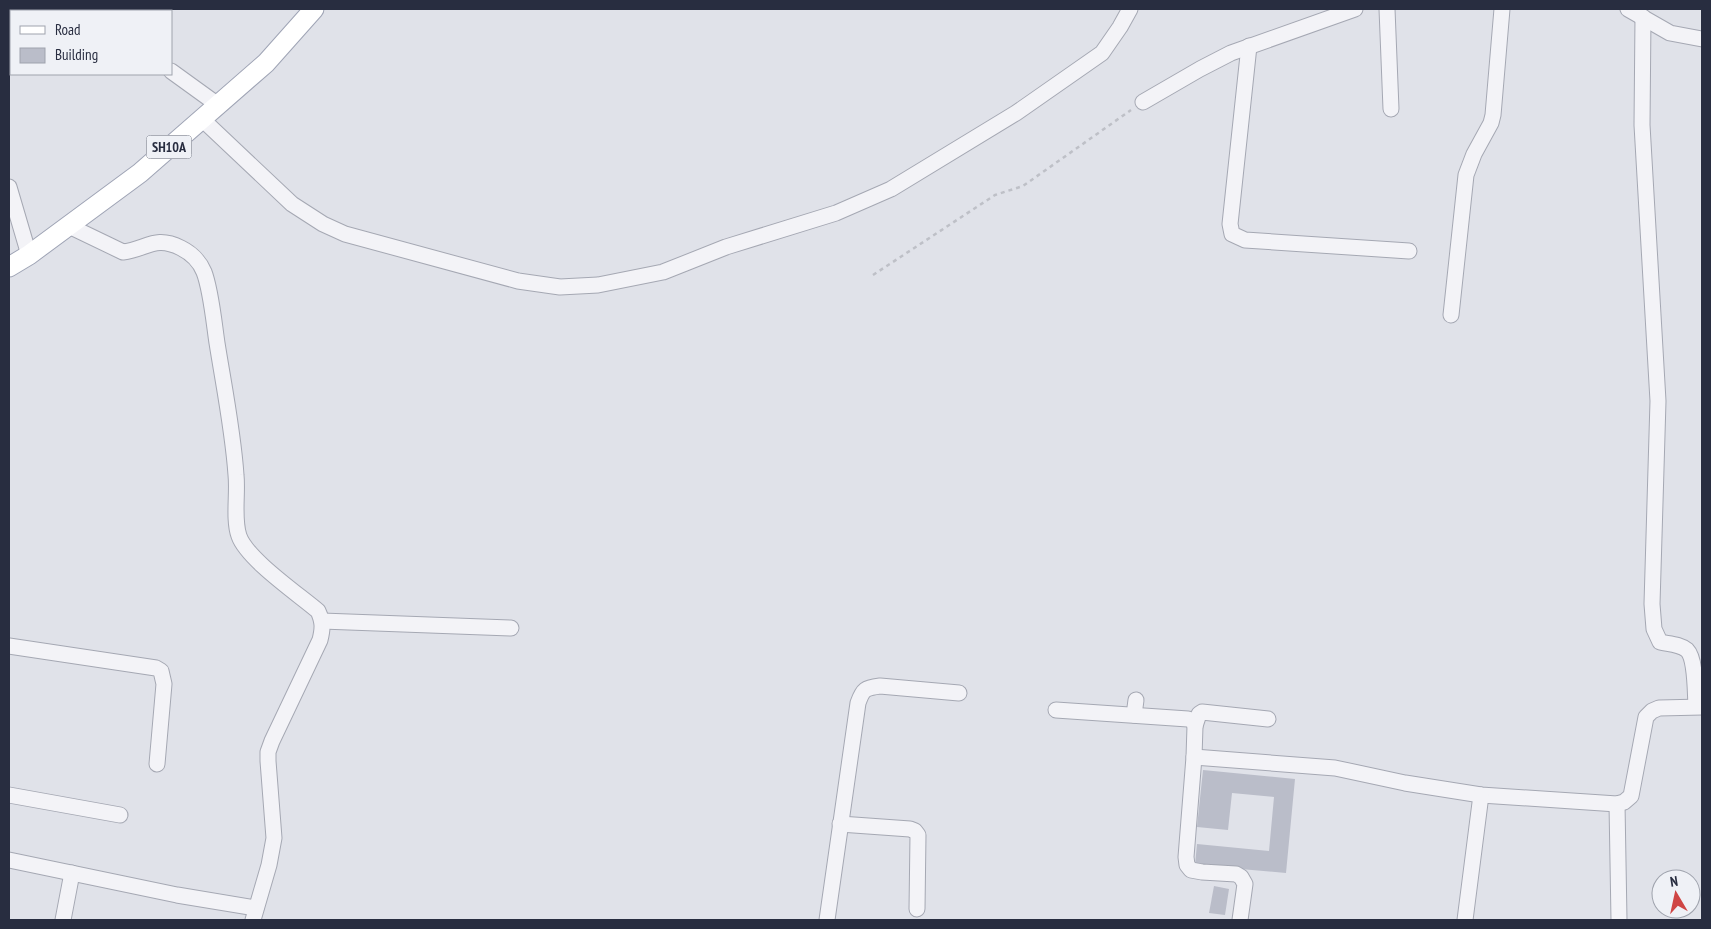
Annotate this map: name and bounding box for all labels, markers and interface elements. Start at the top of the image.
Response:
legend [10,10,172,75]
text: Road [55,20,81,39]
text: Building [55,45,98,64]
road number: SH10A [146,136,192,158]
north arrow [1651,869,1701,919]
text: N [1669,872,1679,891]

